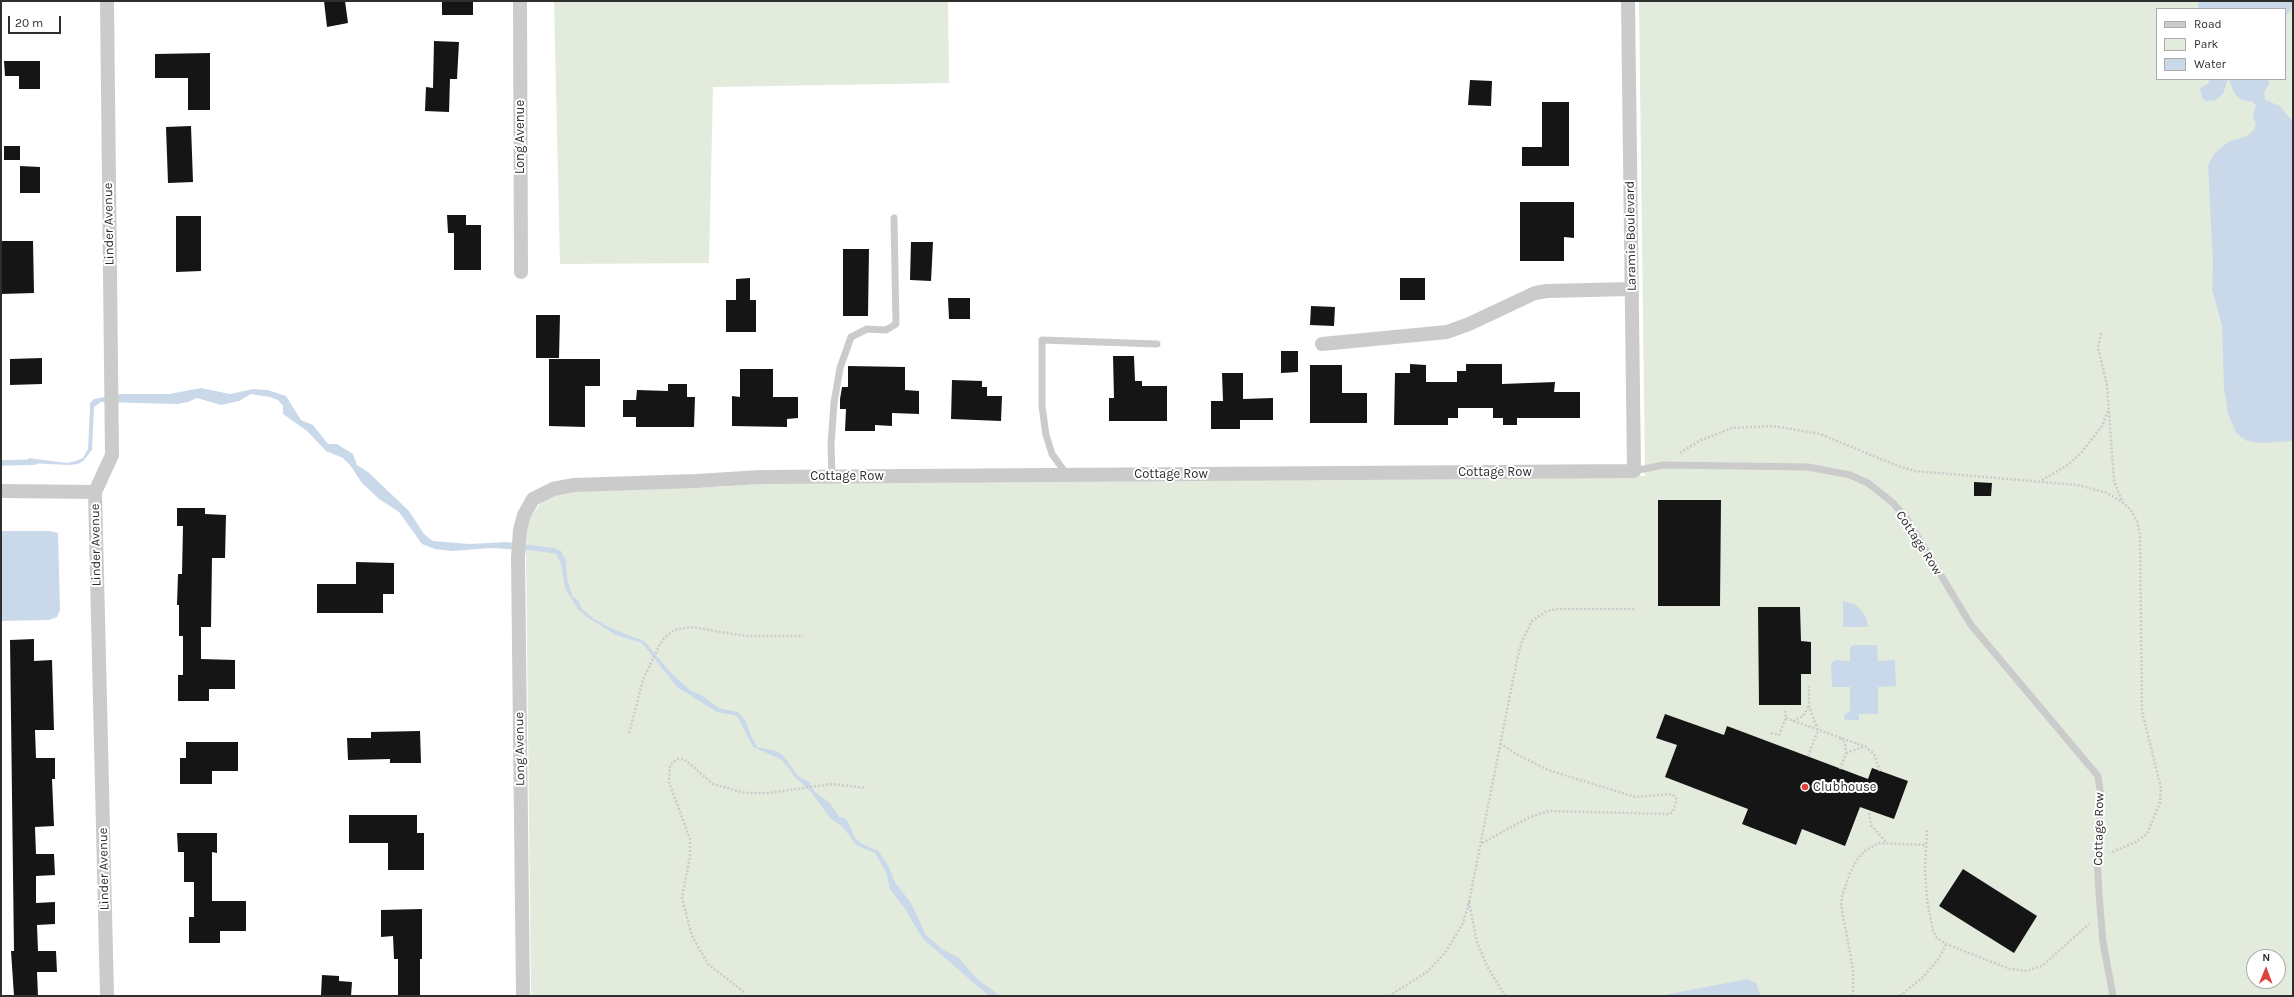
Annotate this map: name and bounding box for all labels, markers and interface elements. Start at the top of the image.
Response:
scale bar [10,8,63,34]
legend [2156,8,2286,80]
text: 20 m [15,16,43,30]
text: Road [2194,17,2222,31]
text: Park [2194,37,2218,51]
text: Water [2194,57,2226,71]
street label: Long Avenue [512,100,528,174]
street label: Laramie Boulevard [1622,181,1640,291]
street label: Linder Avenue [100,182,118,266]
street label: Cottage Row [1458,464,1532,480]
street label: Cottage Row [1134,466,1208,482]
street label: Cottage Row [810,468,884,484]
street label: Linder Avenue [87,503,105,587]
street label: Cottage Row [1892,508,1946,578]
street label: Long Avenue [512,712,528,786]
place label: Clubhouse [1813,779,1877,795]
marker: Clubhouse [1800,782,1810,792]
street label: Cottage Row [2091,792,2107,866]
street label: Linder Avenue [95,827,113,911]
north arrow [2246,949,2286,989]
text: N [2262,951,2270,964]

